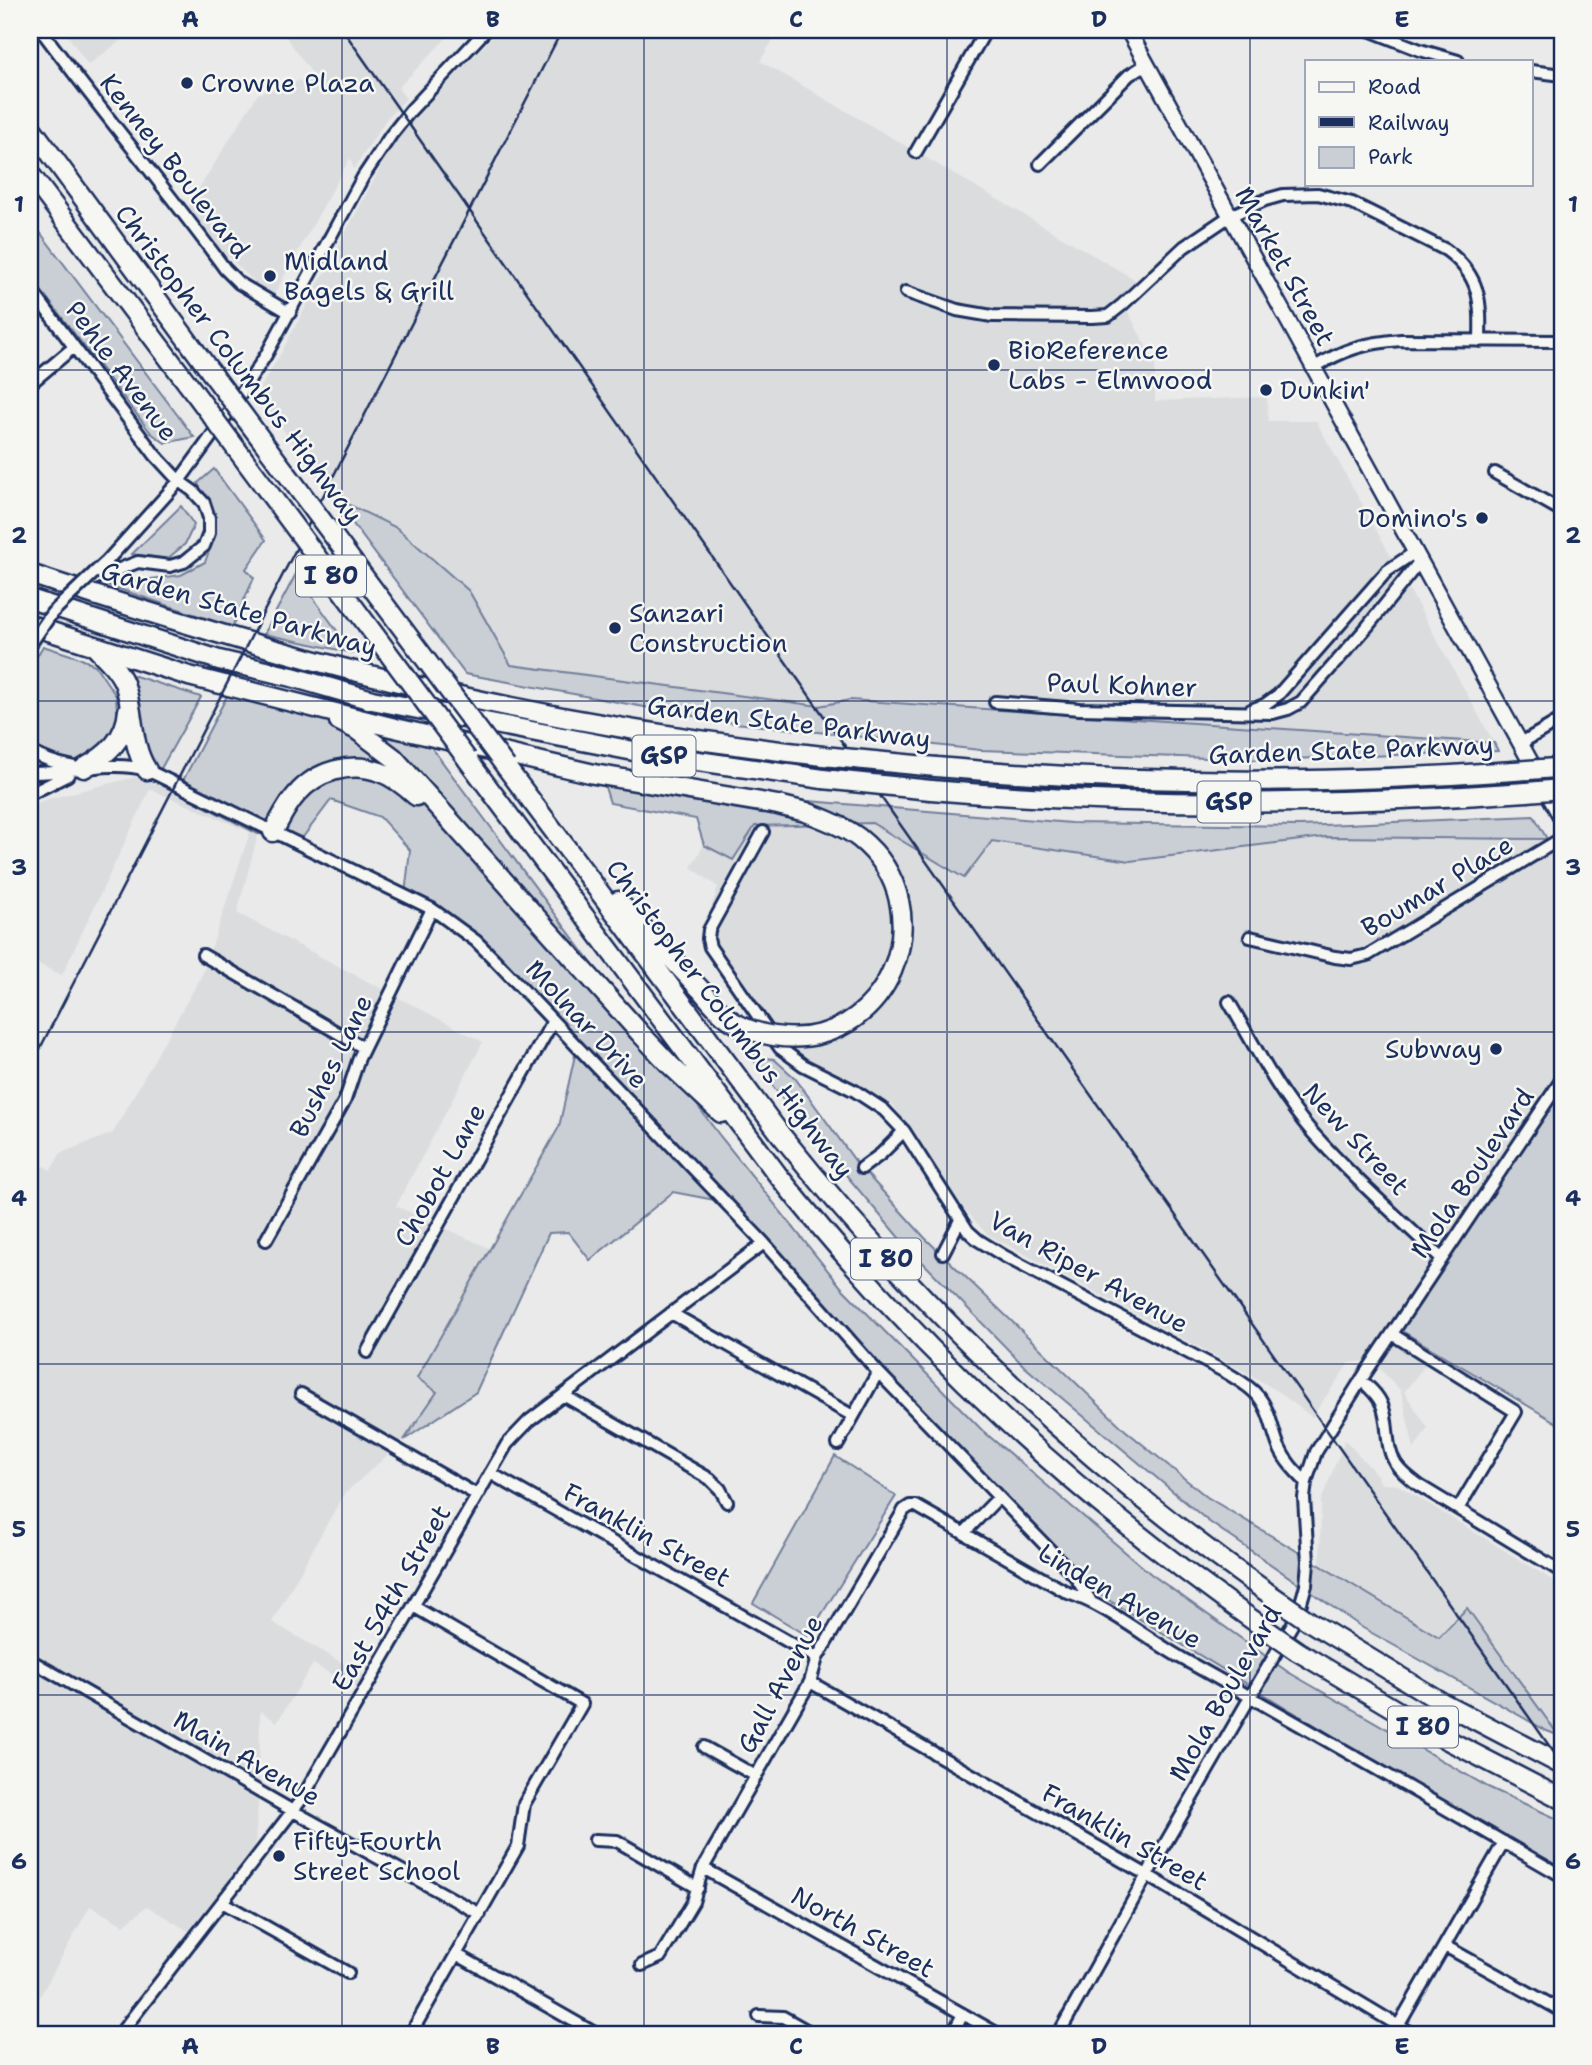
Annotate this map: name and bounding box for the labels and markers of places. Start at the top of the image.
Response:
place label: Crowne Plaza [201,65,374,100]
marker: Crowne Plaza [179,75,195,91]
place label: Midland Bagels & Grill [284,243,454,308]
marker: Midland Bagels & Grill [262,268,278,284]
place label: BioReference Labs - Elmwood [1008,332,1212,397]
marker: BioReference Labs - Elmwood [986,357,1002,373]
place label: Dunkin' [1280,372,1370,407]
marker: Dunkin' [1258,382,1274,398]
place label: Domino's [1358,500,1468,535]
marker: Domino's [1474,510,1490,526]
place label: Sanzari Construction [629,595,787,660]
marker: Sanzari Construction [607,620,623,636]
place label: Subway [1385,1031,1482,1066]
marker: Subway [1488,1041,1504,1057]
place label: Fifty-Fourth Street School [293,1823,460,1888]
marker: Fifty-Fourth Street School [271,1848,287,1864]

